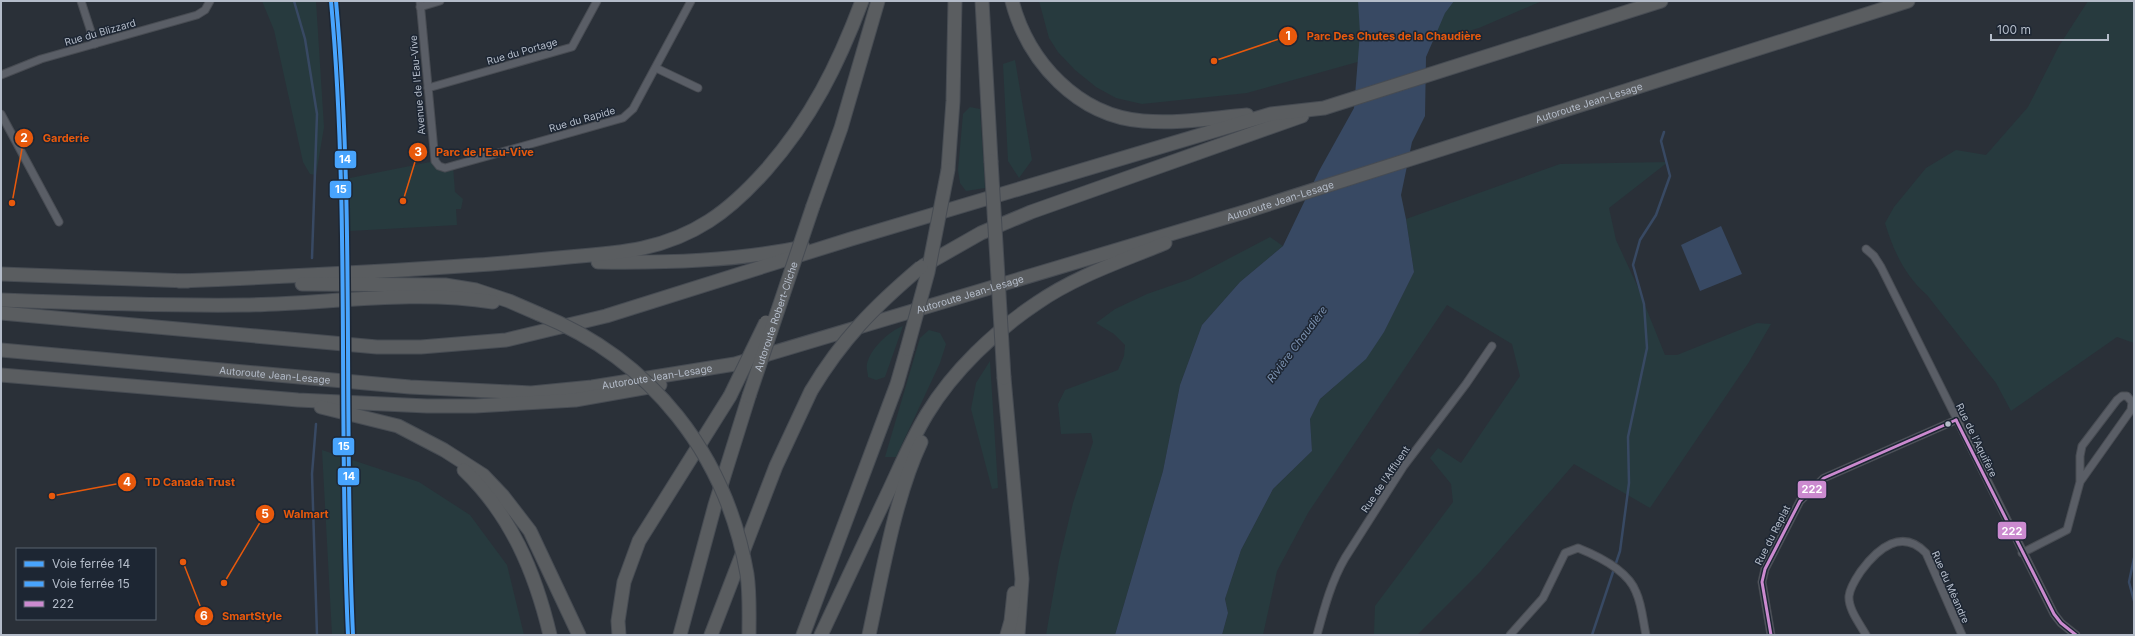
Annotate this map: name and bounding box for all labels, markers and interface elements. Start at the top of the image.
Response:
street label: Rue du Blizzard [63,16,137,48]
scale bar [1991,16,2108,42]
text: 100 m [1997,22,2031,37]
callout: Parc Des Chutes de la Chaudière [1278,24,1489,47]
text: 1 [1285,28,1291,43]
text: Parc Des Chutes de la Chaudière [1307,29,1482,43]
street label: Avenue de l'Eau-Vive [407,35,427,135]
street label: Rue du Portage [485,35,559,67]
street label: Autoroute Jean-Lesage [1534,80,1644,125]
street label: Rue du Rapide [547,104,617,134]
callout: Garderie [14,127,97,150]
text: 2 [20,130,28,145]
text: Garderie [43,131,90,145]
callout: Parc de l'Eau-Vive [408,140,542,163]
text: 3 [414,144,422,159]
text: Parc de l'Eau-Vive [436,145,534,159]
line badge: 14 [334,150,357,169]
text: 14 [339,152,351,166]
street label: Autoroute Jean-Lesage [1225,178,1335,223]
line badge: 15 [329,180,352,199]
text: 15 [335,182,347,196]
street label: Autoroute Robert-Cliche [752,260,800,373]
street label: Autoroute Jean-Lesage [915,272,1025,316]
water label: Rivière Chaudière [1264,303,1330,385]
street label: Autoroute Jean-Lesage [601,362,713,391]
street label: Autoroute Jean-Lesage [219,364,331,386]
street label: Rue de l'Aquifère [1954,401,2000,479]
unlabelled marker [1943,419,1953,429]
line badge: 15 [332,437,355,456]
text: 15 [338,439,350,453]
street label: Rue de l'Affluent [1358,443,1412,515]
line badge: 14 [337,467,360,486]
text: 14 [343,469,355,483]
callout: TD Canada Trust [117,470,243,493]
text: 4 [123,474,131,489]
text: TD Canada Trust [145,475,235,489]
line badge: 222 [1797,480,1827,499]
text: 222 [1802,482,1822,496]
callout: Walmart [255,502,337,525]
street label: Rue du Replat [1752,502,1793,567]
text: 5 [261,506,269,521]
text: Walmart [283,507,329,521]
line badge: 222 [1997,521,2027,540]
text: 222 [2002,524,2022,538]
legend [16,548,156,620]
street label: Rue du Mèandre [1930,549,1972,625]
text: Voie ferrée 14 [52,556,131,571]
text: Voie ferrée 15 [52,576,130,591]
text: 222 [52,596,74,611]
callout: SmartStyle [194,604,290,627]
text: 6 [200,608,208,623]
text: SmartStyle [222,609,282,623]

